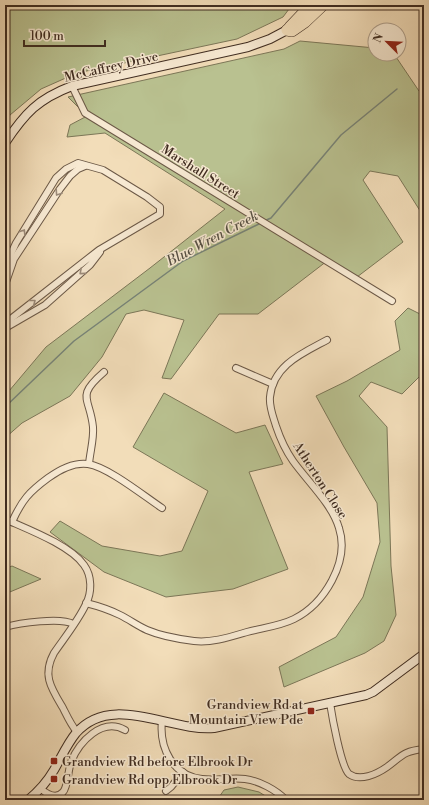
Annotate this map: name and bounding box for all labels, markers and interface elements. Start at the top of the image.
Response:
scale bar [24,22,105,48]
north arrow [367,22,407,62]
text: 100 m [30,29,64,44]
text: N [371,31,387,45]
street label: McCaffrey Drive [63,48,160,86]
street label: Marshall Street [158,141,243,203]
one-way arrow [55,189,62,196]
water label: Blue Wren Creek [163,207,261,271]
one-way arrow [18,229,25,236]
one-way arrow [79,268,86,275]
one-way arrow [29,299,36,306]
street label: Atherton Close [289,438,351,522]
place label: Grandview Rd at Mountain View Pde [189,697,303,728]
marker: Grandview Rd at Mountain View Pde [306,706,316,716]
place label: Grandview Rd before Elbrook Dr [62,754,253,770]
marker: Grandview Rd before Elbrook Dr [49,756,59,766]
place label: Grandview Rd opp Elbrook Dr [62,772,238,788]
marker: Grandview Rd opp Elbrook Dr [49,774,59,784]

